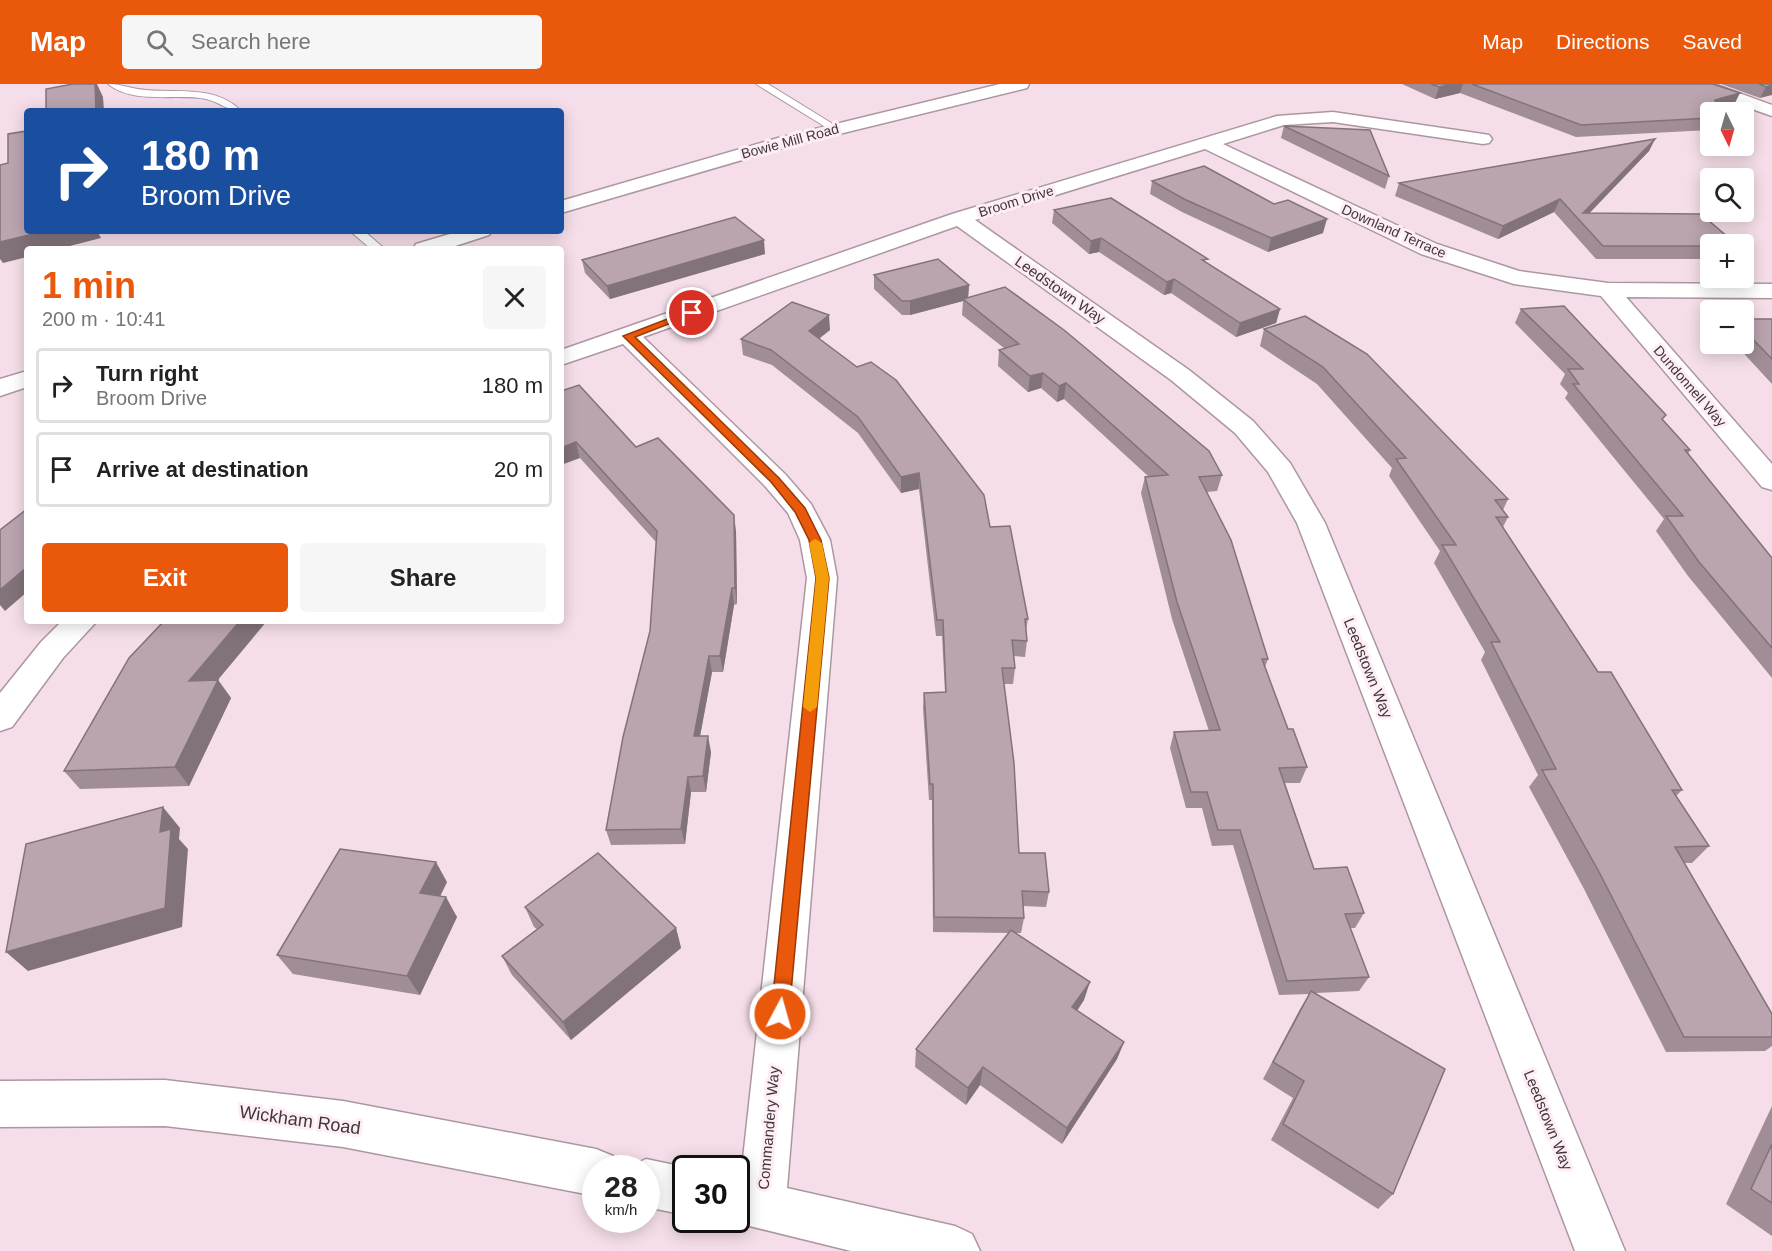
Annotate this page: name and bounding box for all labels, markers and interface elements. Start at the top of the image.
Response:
search box [122,15,542,69]
text: Map [30,26,86,57]
icon: search [143,26,176,59]
text: Search here [191,29,311,54]
text: Map [1482,30,1523,53]
text: Directions [1556,30,1649,53]
text: Saved [1682,30,1742,53]
north arrow [1700,102,1754,156]
map controls [1700,102,1754,354]
street label: Bowie Mill Road [739,120,841,162]
icon: right [42,132,120,210]
text: 180 m [141,132,260,179]
button: search [1700,168,1754,222]
text: Broom Drive [141,181,291,211]
street label: Broom Drive [976,182,1056,220]
street label: Downland Terrace [1339,201,1449,261]
button: + [1700,234,1754,288]
street label: Leedstown Way [1012,252,1109,327]
text: 1 min [42,265,136,306]
button: close [483,266,546,329]
pin [666,287,717,338]
icon: arrive [675,296,708,329]
button: − [1700,300,1754,354]
text: 200 m · 10:41 [42,308,165,330]
street label: Dundonnell Way [1650,342,1730,430]
text: Turn right [96,361,198,386]
icon: right [45,369,78,402]
text: 180 m [482,373,543,398]
text: Broom Drive [96,387,207,409]
icon: arrive [45,453,78,486]
text: Arrive at destination [96,457,309,482]
text: 20 m [494,457,543,482]
button: Exit [42,543,288,612]
button: Share [300,543,546,612]
street label: Leedstown Way [1341,615,1396,721]
position arrow [748,982,812,1046]
street label: Commandery Way [755,1065,782,1190]
street label: Leedstown Way [1521,1067,1576,1173]
street label: Wickham Road [238,1102,362,1138]
speed limit sign: 30 [672,1155,750,1233]
text: 28 [604,1170,638,1203]
text: km/h [605,1201,637,1218]

